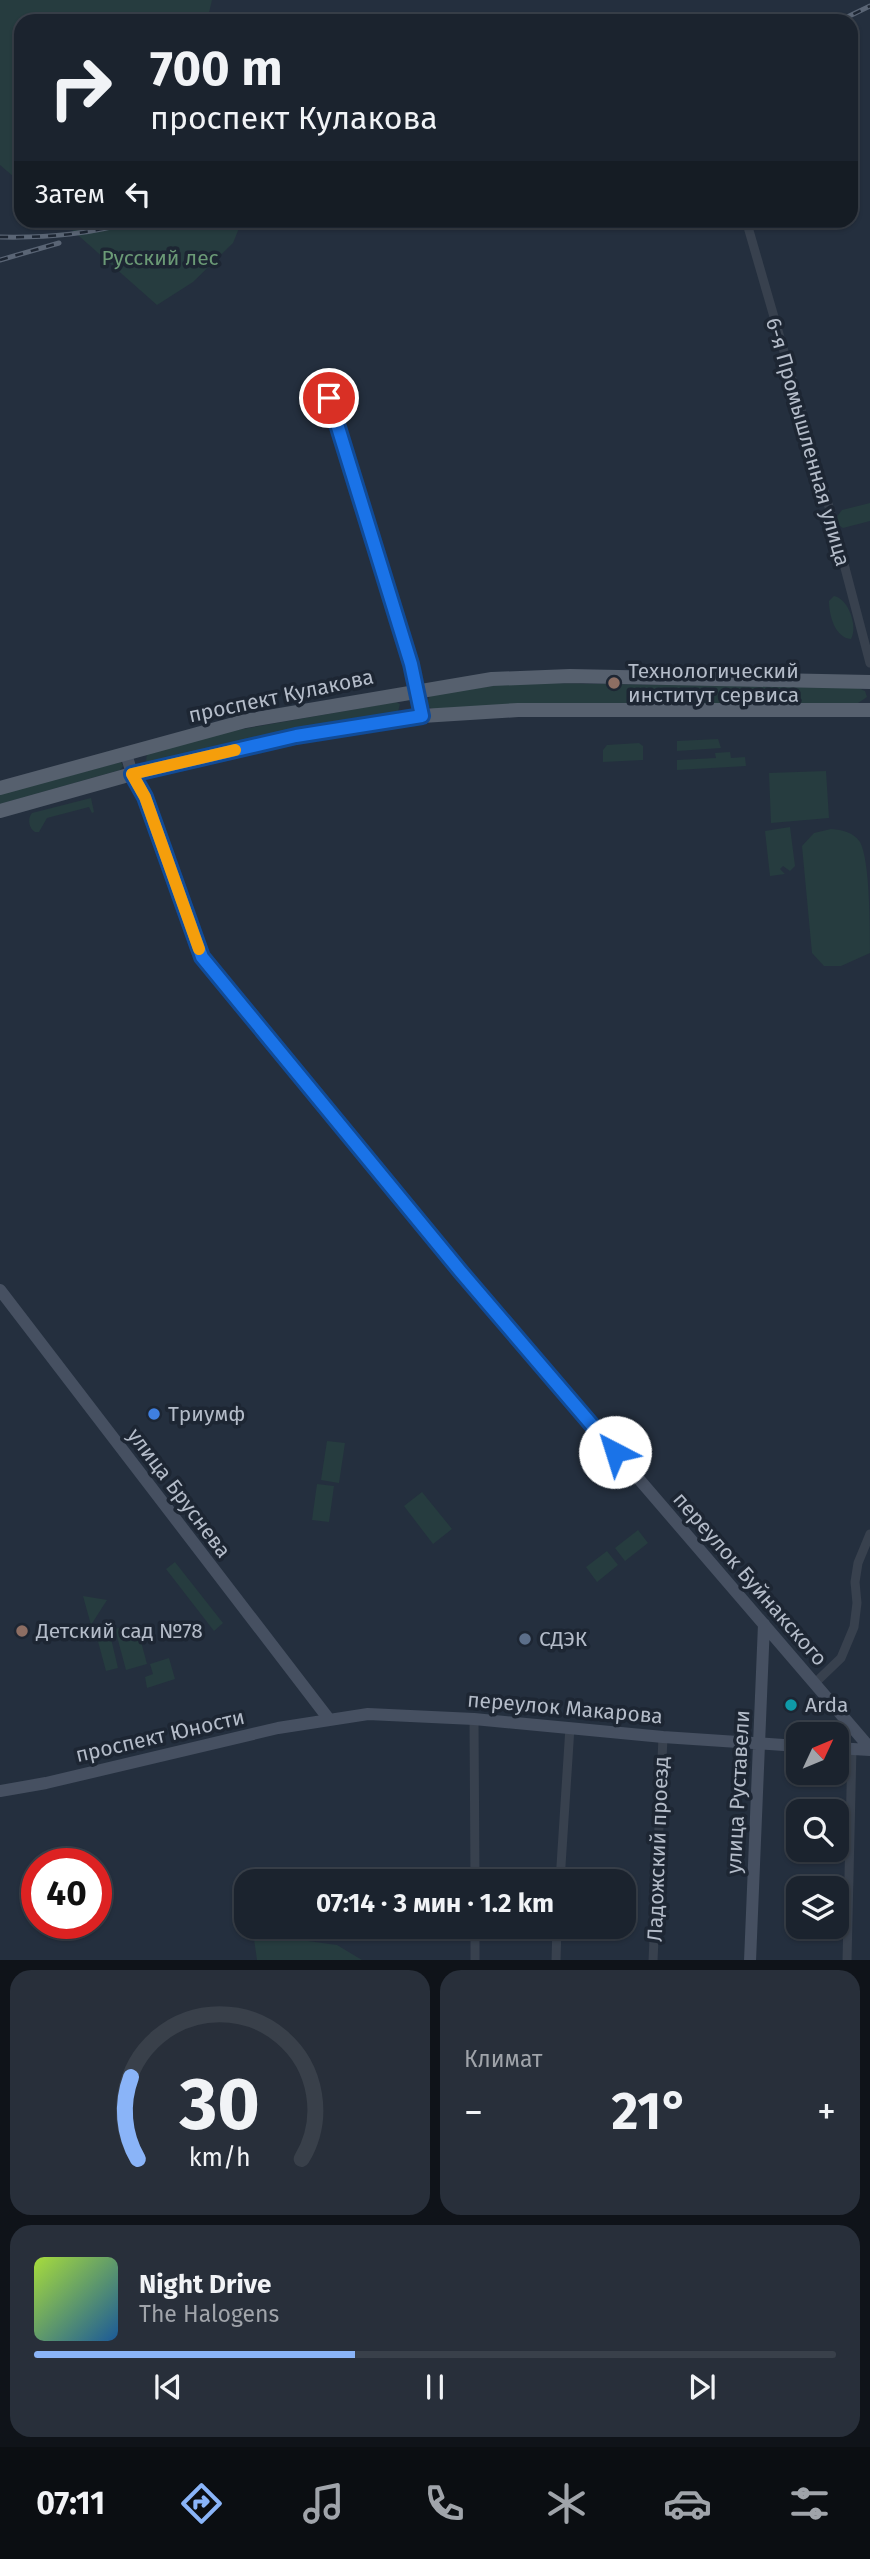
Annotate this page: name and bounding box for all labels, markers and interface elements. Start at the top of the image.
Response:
text: 700 m [150,39,283,98]
icon: right [35,42,126,133]
text: проспект Кулакова [150,99,438,137]
icon: left [119,175,157,213]
text: Затем [35,179,105,210]
park label: Русский лес [101,245,219,271]
street label: 6-я Промышленная улица [760,315,856,569]
pin [299,368,359,428]
icon: arrive [310,379,348,417]
place label: Технологический институт сервиса [628,658,799,708]
street label: проспект Кулакова [186,664,376,728]
marker: Технологический институт сервиса [606,675,622,691]
place label: Триумф [168,1401,245,1427]
marker: Триумф [146,1406,162,1422]
position arrow [578,1415,652,1489]
street label: улица Бруснева [122,1423,236,1563]
street label: переулок Буйнакского [667,1487,833,1671]
place label: Детский сад №78 [35,1618,203,1644]
marker: Детский сад №78 [14,1623,30,1639]
place label: СДЭК [539,1626,588,1652]
marker: СДЭК [517,1631,533,1647]
street label: переулок Макарова [466,1687,664,1729]
place label: Arda [805,1692,849,1718]
marker: Arda [783,1697,799,1713]
street label: проспект Юности [73,1704,247,1768]
street label: улица Руставели [721,1709,755,1875]
north arrow [786,1722,849,1785]
map controls [786,1722,849,1939]
street label: Ладожский проезд [642,1756,674,1942]
button: search [786,1799,849,1862]
speed limit sign: 40 [21,1848,112,1939]
button: layers [786,1876,849,1939]
text: 07:14 · 3 мин · 1.2 km [316,1888,554,1919]
text: Климат [464,2045,542,2073]
text: 30 [179,2061,260,2148]
text: 21° [612,2080,689,2143]
text: − [464,2089,483,2135]
text: + [817,2089,836,2135]
text: km/h [189,2142,251,2172]
text: Night Drive [139,2269,271,2300]
text: The Halogens [139,2300,279,2328]
icon: previous [149,2368,187,2406]
icon: pause [416,2368,454,2406]
icon: next [683,2368,721,2406]
icon: directions [177,2479,226,2528]
icon: music [299,2479,348,2528]
icon: phone [420,2479,469,2528]
icon: climate [542,2479,591,2528]
icon: car [663,2479,712,2528]
icon: filters [785,2479,834,2528]
text: 07:11 [36,2484,105,2522]

